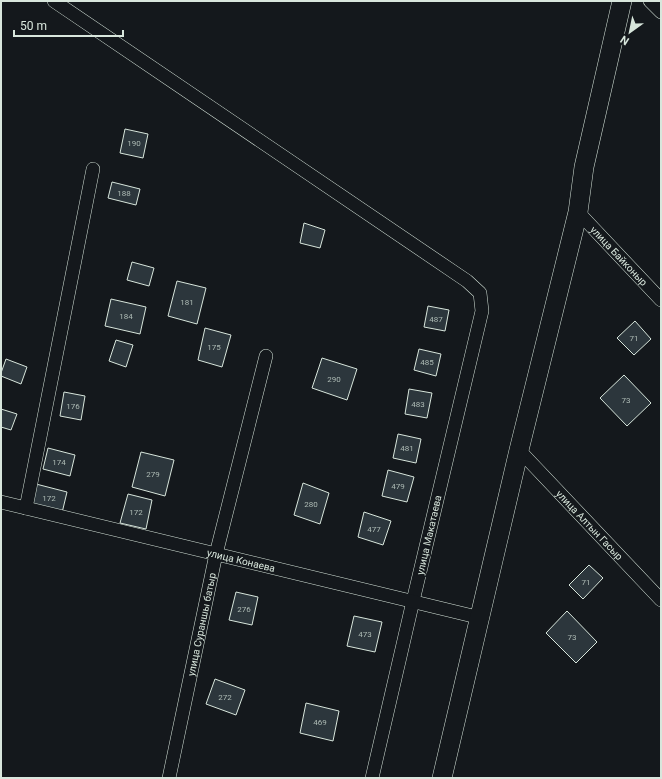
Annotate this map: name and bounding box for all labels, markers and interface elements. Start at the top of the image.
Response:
scale bar [14,12,123,38]
north arrow [610,12,650,52]
text: 50 m [20,19,47,33]
text: N [618,32,632,48]
house number: 190 [127,139,141,148]
house number: 188 [117,189,131,198]
street label: улица Байконыр [589,224,650,288]
house number: 181 [180,298,194,307]
house number: 184 [119,312,133,321]
house number: 487 [429,315,443,324]
house number: 71 [630,334,639,343]
house number: 175 [207,343,221,352]
house number: 485 [420,358,434,367]
house number: 290 [327,375,341,384]
house number: 73 [622,396,631,405]
house number: 483 [411,400,425,409]
house number: 176 [66,402,80,411]
house number: 481 [400,444,414,453]
house number: 174 [52,458,66,467]
house number: 279 [146,470,160,479]
house number: 479 [391,482,405,491]
street label: улица Алтын Гасыр [554,488,626,562]
house number: 172 [42,494,56,503]
street label: улица Макатаева [414,494,444,576]
house number: 280 [304,500,318,509]
house number: 172 [129,508,143,517]
house number: 477 [367,525,381,534]
street label: улица Конаева [206,546,276,574]
street label: улица Сураншы батыр [185,571,218,677]
house number: 71 [582,578,591,587]
house number: 276 [237,605,251,614]
house number: 473 [358,630,372,639]
house number: 73 [568,633,577,642]
house number: 272 [218,693,232,702]
house number: 469 [313,718,327,727]

